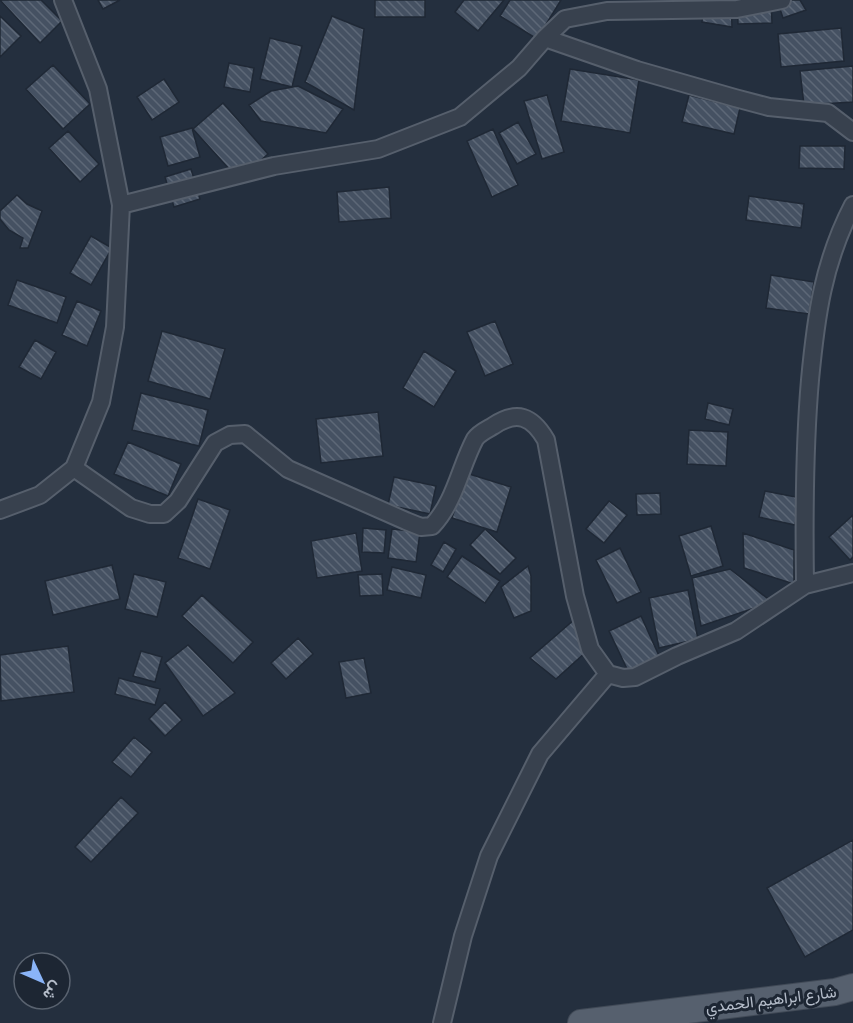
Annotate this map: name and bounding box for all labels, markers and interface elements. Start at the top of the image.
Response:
north arrow [12,951,72,1011]
text: ش [38,977,66,1005]
street label: شارع ابراهيم الحمدي [705,982,838,1021]

